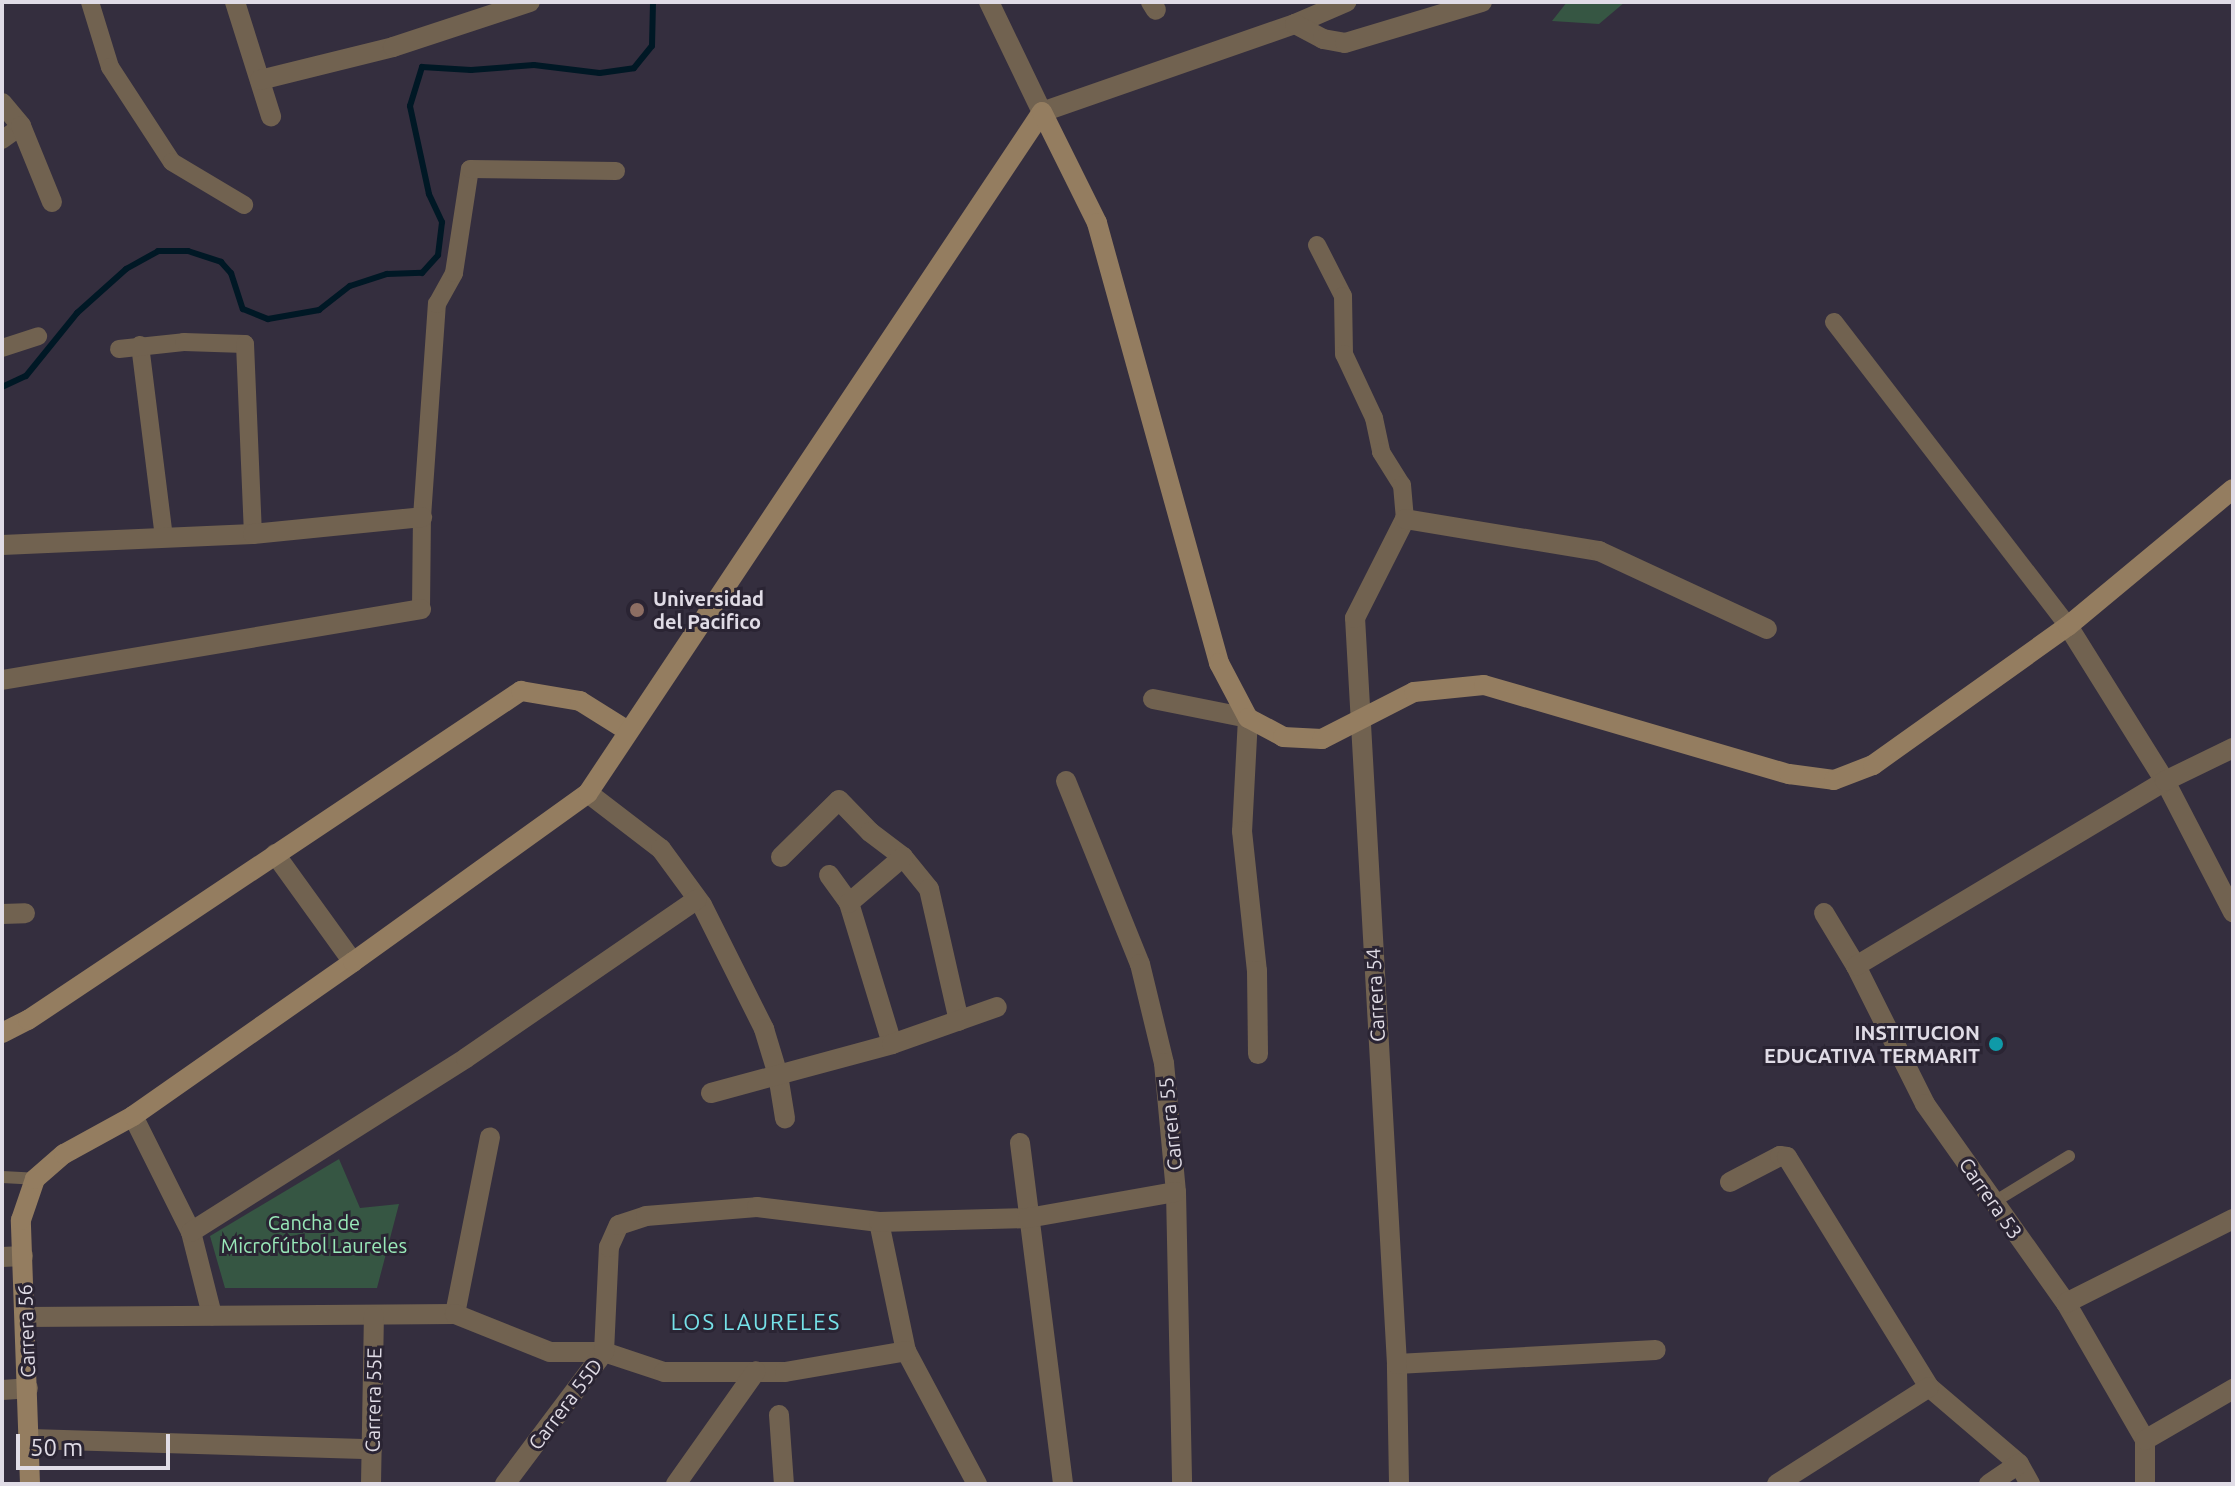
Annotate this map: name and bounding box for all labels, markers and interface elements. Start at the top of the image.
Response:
place label: Universidad del Pacifico [653,586,764,633]
marker: Universidad del Pacifico [628,601,646,619]
street label: Carrera 54 [1361,948,1389,1042]
place label: INSTITUCION EDUCATIVA TERMARIT [1764,1020,1980,1067]
marker: INSTITUCION EDUCATIVA TERMARIT [1987,1035,2005,1053]
street label: Carrera 55 [1153,1076,1187,1172]
street label: Carrera 53 [1954,1153,2028,1243]
park label: Cancha de Microfútbol Laureles [221,1211,407,1258]
street label: Carrera 56 [12,1284,40,1378]
district label: LOS LAURELES [671,1309,841,1335]
street label: Carrera 55E [360,1347,386,1453]
street label: Carrera 55D [523,1354,607,1454]
scale bar [20,1418,174,1468]
text: 50 m [30,1434,83,1461]

